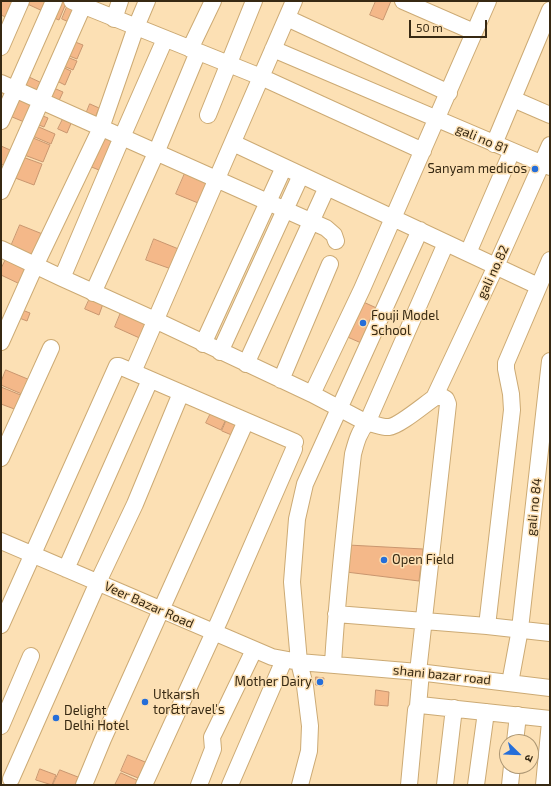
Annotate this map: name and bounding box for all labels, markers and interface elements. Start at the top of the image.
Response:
scale bar [411,12,489,38]
text: 50 m [416,20,443,34]
street label: gali no 81 [454,121,510,157]
place label: Sanyam medicos [427,161,527,177]
marker: Sanyam medicos [530,164,540,174]
street label: gali no.82 [474,243,512,301]
place label: Fouji Model School [371,308,439,339]
marker: Fouji Model School [358,318,368,328]
street label: gali no 84 [523,477,545,537]
place label: Open Field [392,552,454,568]
marker: Open Field [379,555,389,565]
street label: Veer Bazar Road [102,578,196,632]
street label: shani bazar road [392,662,492,688]
place label: Mother Dairy [235,674,312,690]
marker: Mother Dairy [315,677,325,687]
place label: Utkarsh tor&travel's [153,687,225,718]
marker: Utkarsh tor&travel's [140,697,150,707]
place label: Delight Delhi Hotel [64,703,129,734]
marker: Delight Delhi Hotel [51,713,61,723]
north arrow [499,734,539,774]
text: उ [522,753,537,764]

